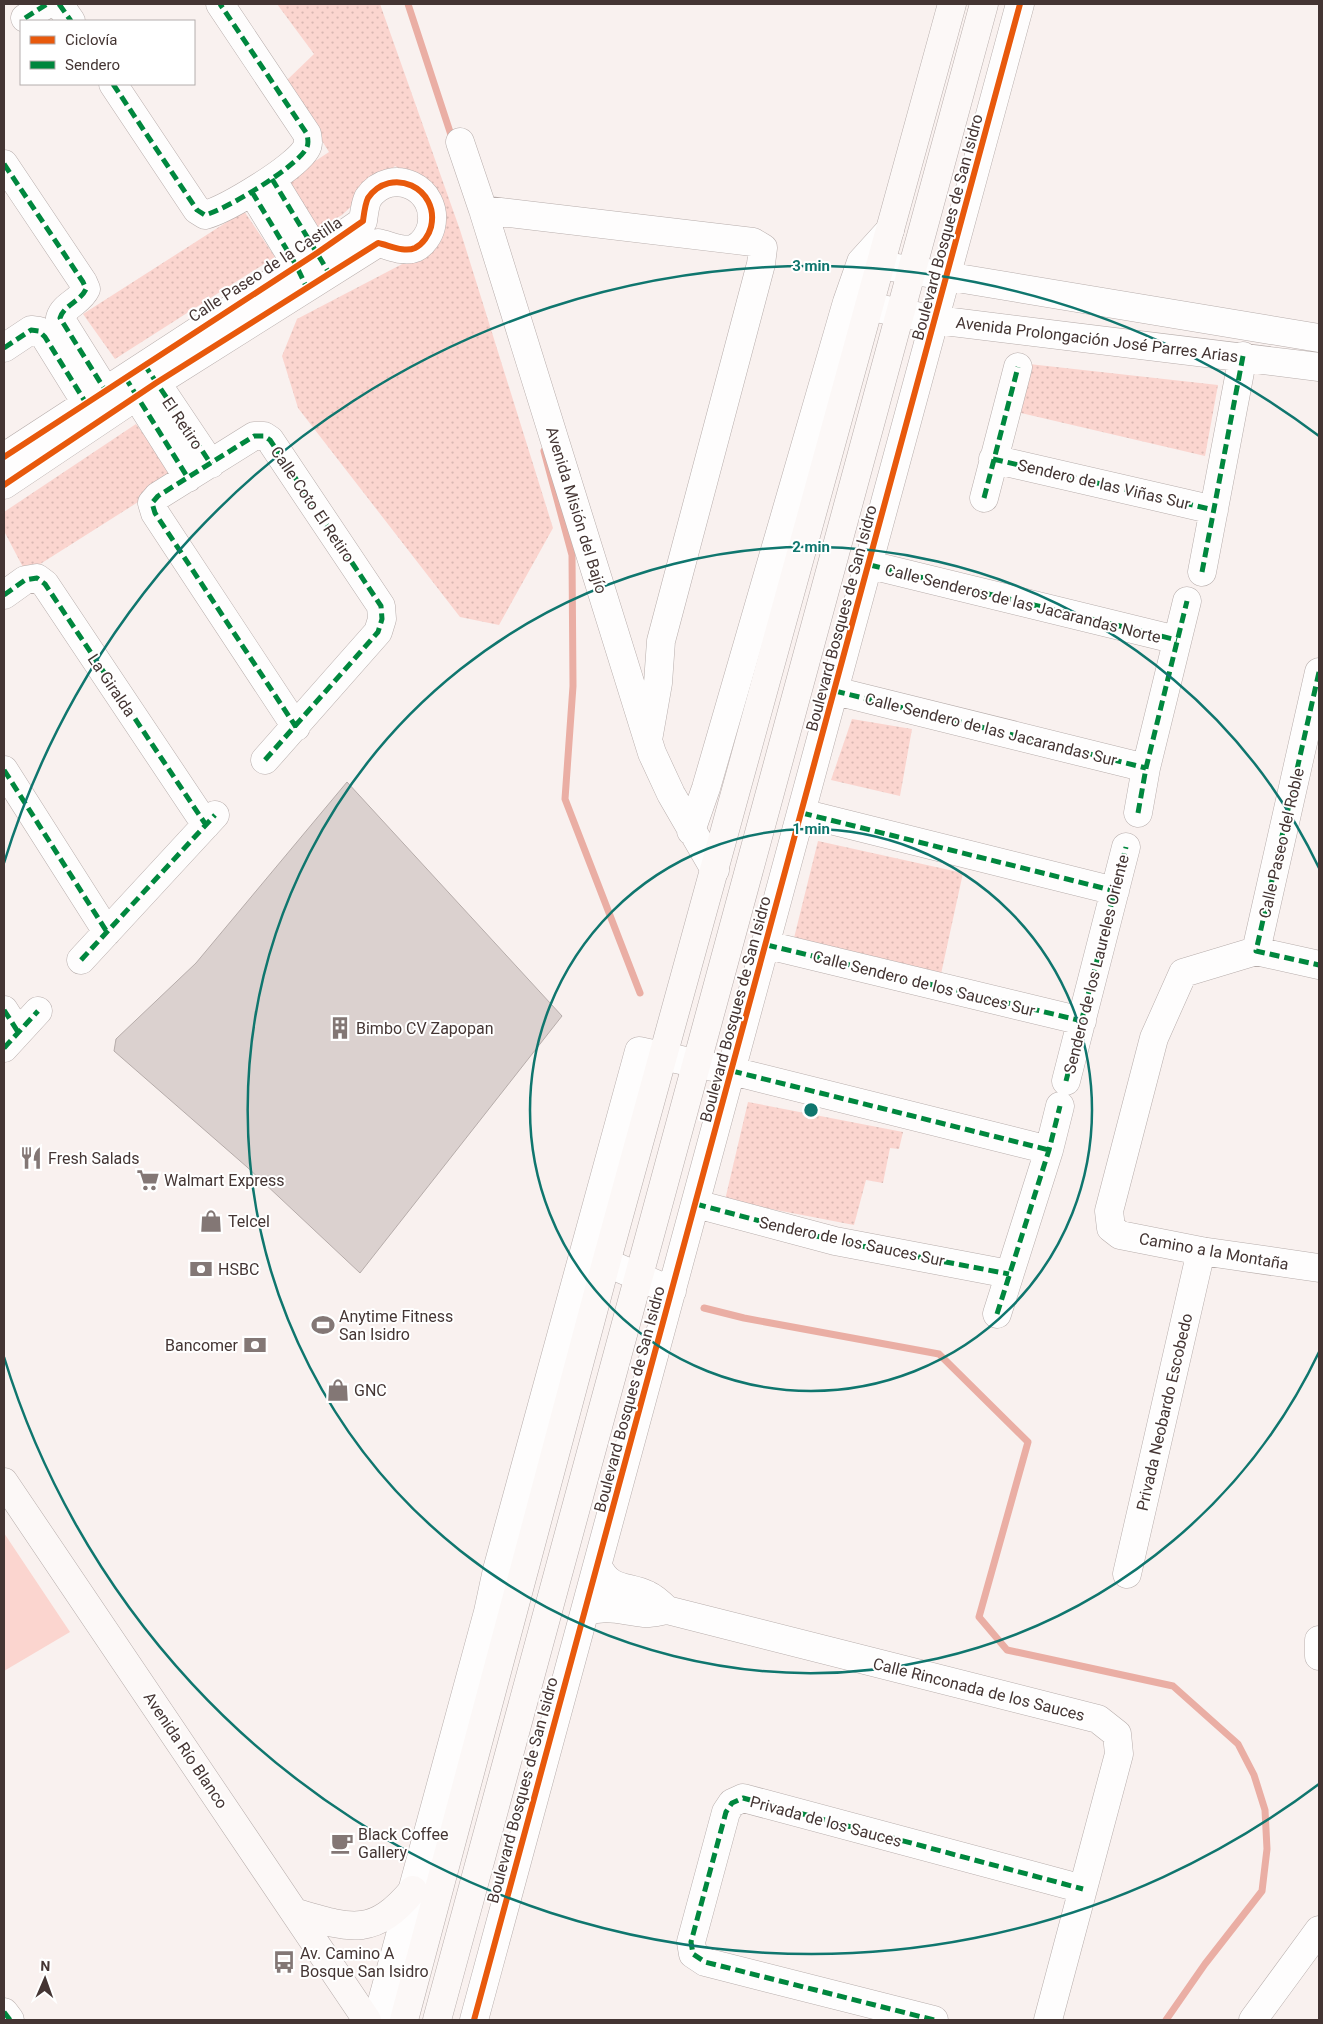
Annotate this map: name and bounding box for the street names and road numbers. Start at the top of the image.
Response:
street label: Boulevard Bosques de San Isidro [908,112,987,342]
street label: Calle Paseo de la Castilla [185,213,345,326]
street label: Avenida Prolongación José Parres Arias [955,313,1239,366]
street label: El Retiro [158,394,207,453]
street label: Avenida Misión del Bajío [542,424,611,596]
street label: Calle Coto El Retiro [267,443,358,566]
street label: Sendero de las Viñas Sur [1016,455,1193,514]
street label: Boulevard Bosques de San Isidro [802,503,881,733]
street label: Calle Senderos de las Jacarandas Norte [883,560,1163,647]
street label: La Giralda [84,650,139,720]
street label: Calle Sendero de las Jacarandas Sur [863,689,1120,770]
street label: Calle Paseo del Roble [1255,766,1308,920]
street label: Sendero de los Laureles Oriente [1060,853,1133,1076]
street label: Boulevard Bosques de San Isidro [696,894,775,1124]
street label: Calle Sendero de los Sauces Sur [811,947,1038,1020]
street label: Sendero de los Sauces Sur [757,1213,947,1271]
street label: Camino a la Montaña [1138,1229,1290,1274]
street label: Boulevard Bosques de San Isidro [590,1284,669,1514]
street label: Privada Neobardo Escobedo [1133,1312,1196,1513]
street label: Calle Rinconada de los Sauces [871,1654,1087,1725]
street label: Boulevard Bosques de San Isidro [483,1675,562,1905]
street label: Avenida Río Blanco [140,1688,232,1812]
street label: Privada de los Sauces [748,1792,904,1851]

